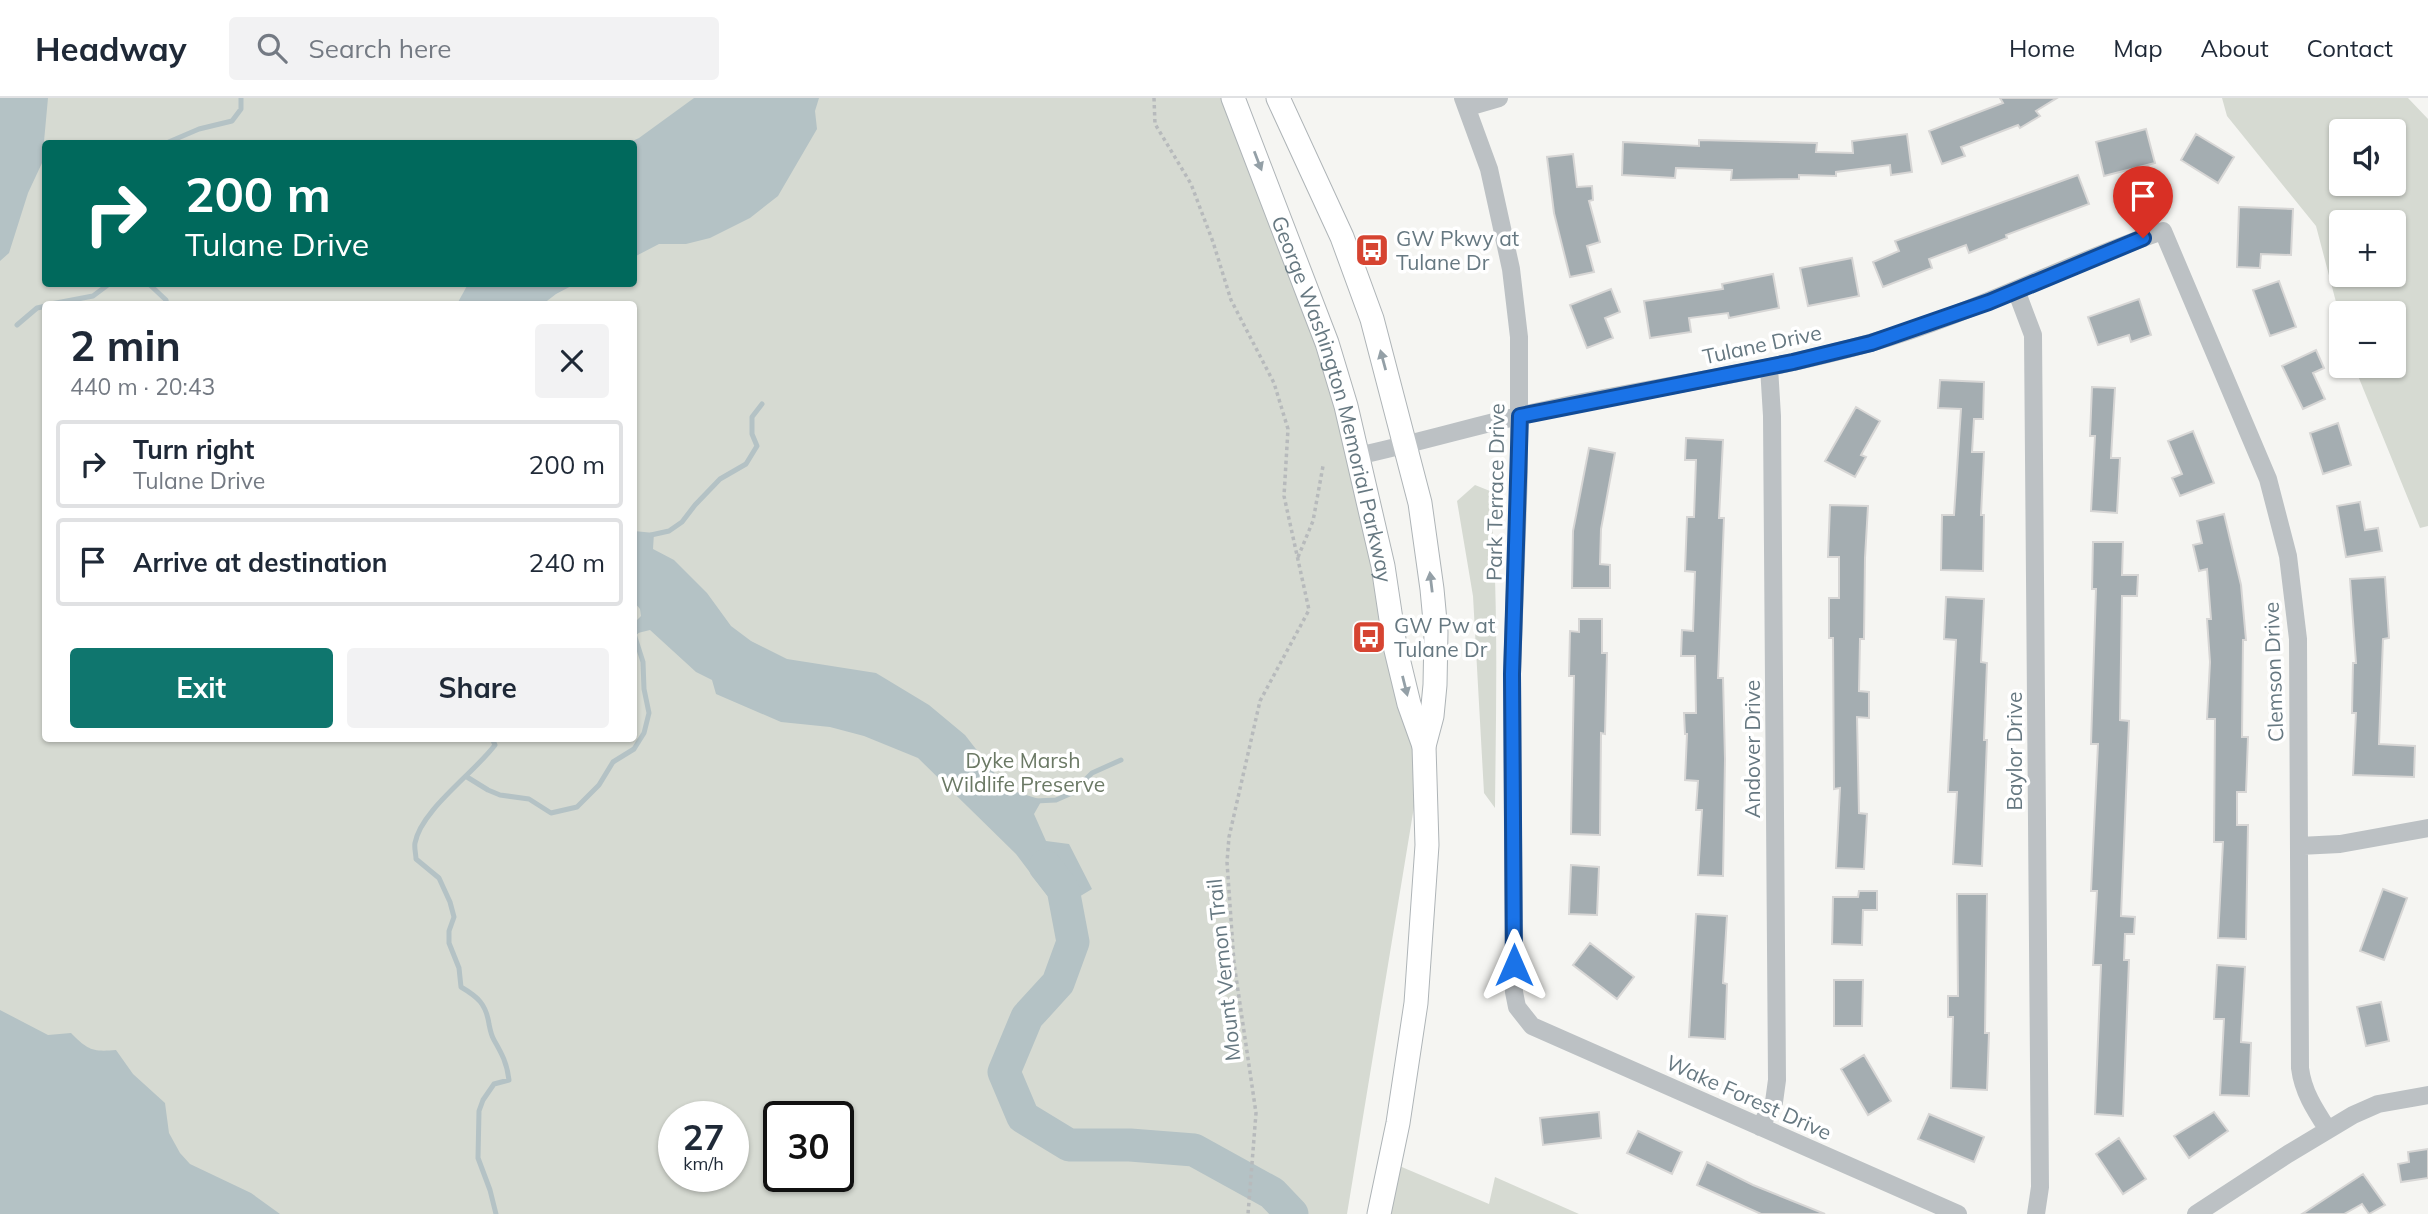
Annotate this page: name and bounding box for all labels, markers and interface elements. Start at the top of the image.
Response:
search box [229,17,719,80]
text: Headway [35,28,187,69]
icon: search [253,29,291,67]
text: Search here [309,32,451,65]
text: Home [2009,33,2075,63]
text: Map [2113,33,2163,63]
text: About [2201,33,2269,63]
text: Contact [2307,33,2393,63]
map controls [2329,119,2406,378]
button: sound [2329,119,2406,196]
one-way arrow [1253,151,1264,172]
text: 200 m [185,163,331,224]
pin [2113,166,2173,238]
icon: right [70,168,161,259]
icon: arrive [2124,177,2162,215]
button: + [2329,210,2406,287]
street label: George Washington Memorial Parkway [1266,212,1398,584]
text: Tulane Drive [185,224,369,264]
place label: GW Pkwy at Tulane Dr [1396,225,1519,275]
bus stop icon: GW Pkwy at Tulane Dr [1353,231,1391,269]
button: − [2329,301,2406,378]
text: 2 min [70,319,181,372]
street label: Tulane Drive [1700,319,1824,369]
button: close [535,324,609,398]
one-way arrow [1377,348,1388,370]
text: 440 m · 20:43 [70,372,215,401]
street label: Park Terrace Drive [1480,403,1510,581]
text: Turn right [133,433,254,466]
icon: right [74,445,112,483]
text: 200 m [529,448,605,481]
text: Tulane Drive [133,466,265,495]
icon: arrive [74,543,112,581]
text: Arrive at destination [133,546,388,579]
text: 240 m [529,546,605,579]
one-way arrow [1426,570,1437,592]
street label: Clemson Drive [2258,602,2288,742]
place label: GW Pw at Tulane Dr [1394,612,1495,662]
bus stop icon: GW Pw at Tulane Dr [1350,618,1388,656]
button: Exit [70,648,333,728]
button: Share [347,648,609,728]
one-way arrow [1400,675,1411,697]
street label: Andover Drive [1739,680,1765,818]
street label: Baylor Drive [2001,692,2027,810]
park label: Dyke Marsh Wildlife Preserve [941,747,1105,797]
street label: Mount Vernon Trail [1201,878,1245,1062]
position arrow [1477,928,1551,1002]
street label: Wake Forest Drive [1662,1049,1836,1145]
speed limit sign: 30 [763,1101,854,1192]
text: 27 [682,1115,725,1159]
text: km/h [683,1152,724,1175]

